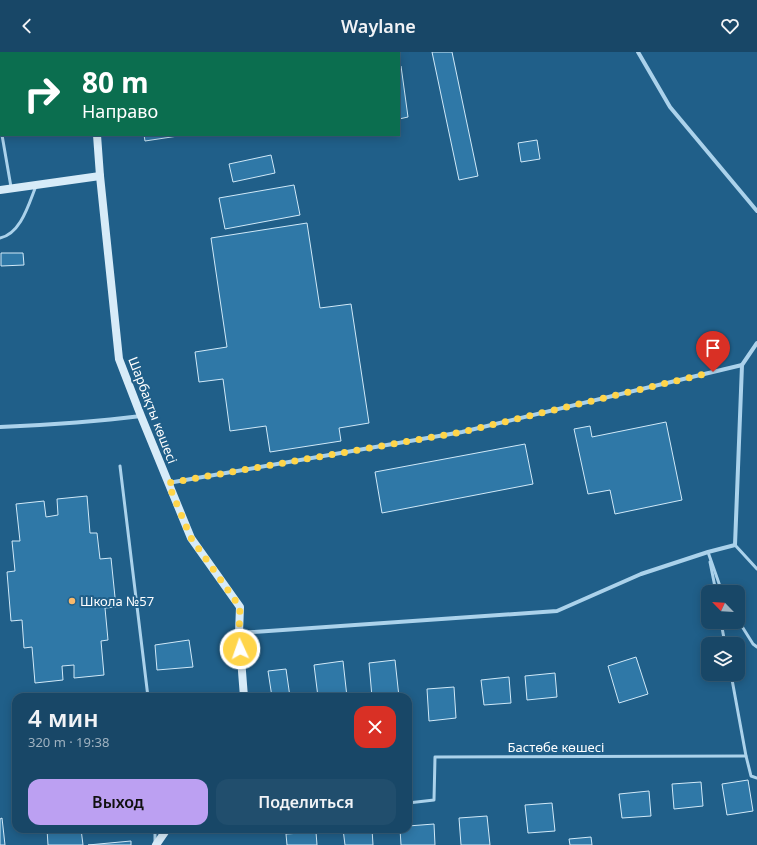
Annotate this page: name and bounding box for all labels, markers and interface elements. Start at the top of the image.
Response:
text: Waylane [341,14,416,38]
icon: back [16,15,38,37]
icon: heart [719,15,741,37]
text: 80 m [82,63,149,101]
icon: right [16,68,68,120]
text: Направо [82,99,158,123]
pin [696,331,730,372]
icon: arrive [702,337,724,359]
street label: Шарбақты көшесі [124,354,182,466]
north arrow [701,585,745,629]
map controls [701,585,745,681]
place label: Школа №57 [80,592,154,610]
marker: Школа №57 [67,596,77,606]
position arrow [219,628,261,670]
button: layers [701,637,745,681]
text: 4 мин [28,701,99,734]
button: close [354,706,396,748]
text: 320 m · 19:38 [28,733,109,751]
street label: Бастөбе көшесі [508,738,604,756]
button: Выход [28,779,208,825]
button: Поделиться [216,779,396,825]

